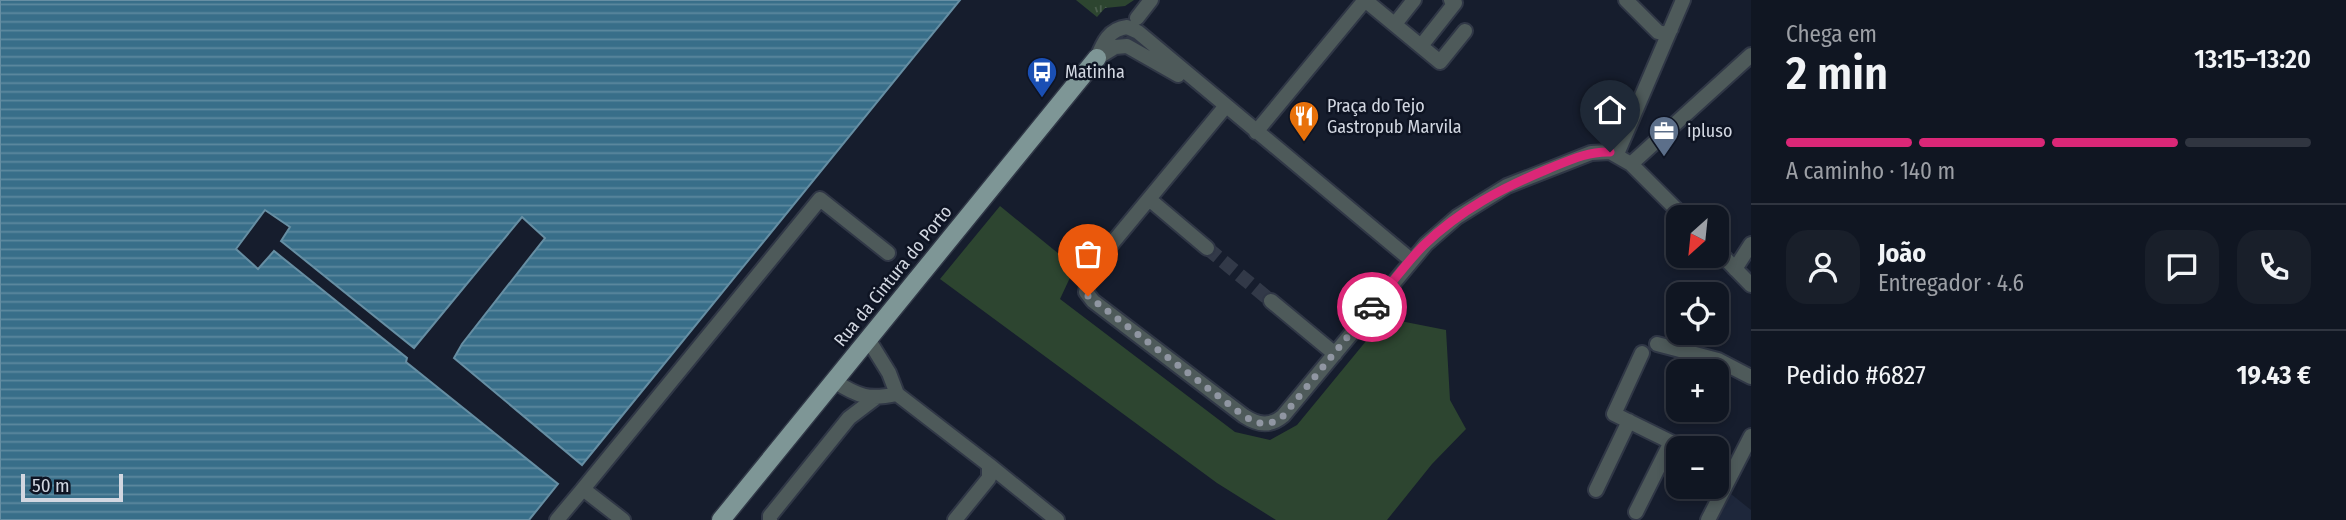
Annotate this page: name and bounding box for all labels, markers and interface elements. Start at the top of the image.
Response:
text: Chega em [1786,20,1877,48]
text: 13:15–13:20 [2194,44,2311,75]
text: 2 min [1786,46,1888,101]
bus stop icon: Matinha [1025,55,1059,99]
place label: Matinha [1065,61,1125,83]
pin [1580,80,1640,152]
icon: home [1591,91,1629,129]
place label: Praça do Tejo Gastropub Marvila [1327,95,1462,138]
restaurant icon: Praça do Tejo Gastropub Marvila [1287,99,1321,143]
office icon: ipluso [1647,114,1681,158]
place label: ipluso [1687,120,1732,142]
text: A caminho · 140 m [1786,157,1955,185]
street label: Rua da Cintura do Porto [829,201,957,351]
north arrow [1666,205,1729,268]
map controls [1666,205,1729,499]
pin [1058,224,1118,296]
button: person [1786,230,1860,304]
button: chat [2145,230,2219,304]
button: phone [2237,230,2311,304]
icon: bag [1069,235,1107,273]
text: João [1878,238,1926,269]
text: Entregador · 4.6 [1878,269,2024,297]
courier [1337,272,1407,342]
button: locate [1666,282,1729,345]
icon: car [1353,288,1391,326]
button: + [1666,359,1729,422]
text: Pedido #6827 [1786,360,1926,391]
text: 19.43 € [2236,360,2311,391]
button: − [1666,436,1729,499]
scale bar [21,471,122,503]
text: 50 m [32,474,70,497]

